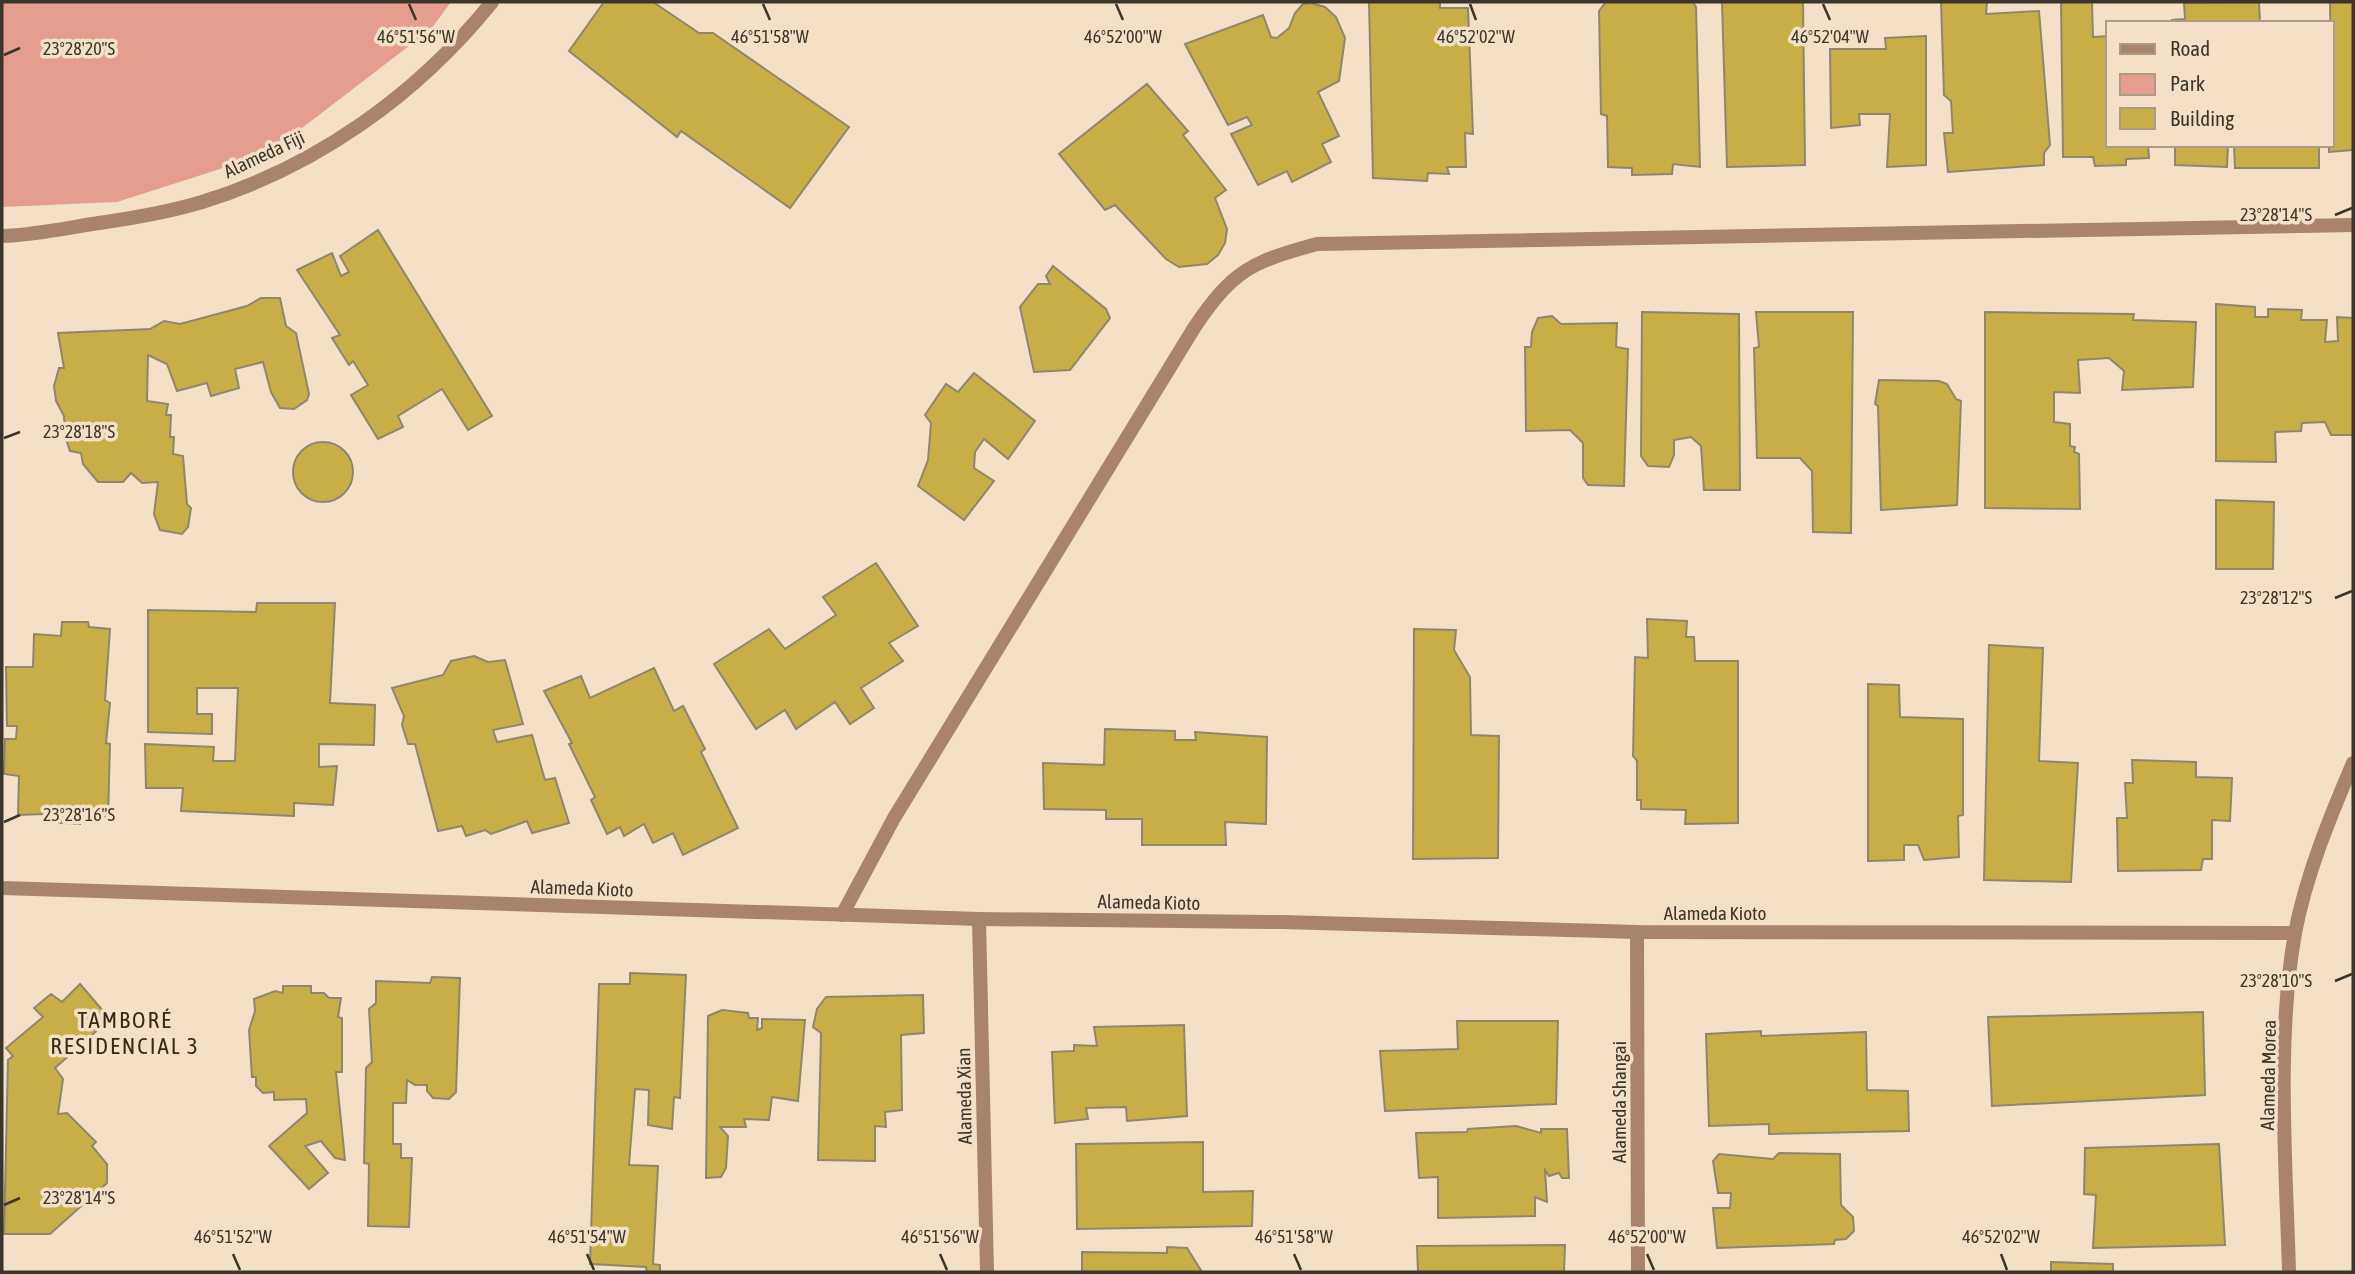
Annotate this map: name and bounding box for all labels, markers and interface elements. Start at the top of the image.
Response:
legend [2106,21,2334,147]
text: 46°51'56"W [377,26,455,47]
text: 46°51'58"W [731,26,809,47]
text: 46°52'00"W [1084,26,1162,47]
text: 46°52'02"W [1437,26,1515,47]
text: 46°52'04"W [1791,26,1869,47]
text: Road [2170,36,2210,60]
text: 23°28'20"S [43,38,115,59]
text: Park [2170,71,2205,95]
text: Building [2170,106,2234,130]
street label: Alameda Fiji [220,126,308,182]
text: 23°28'14"S [2240,204,2312,225]
text: 23°28'18"S [43,421,115,442]
text: 23°28'12"S [2240,587,2312,608]
text: 23°28'16"S [43,804,115,825]
street label: Alameda Kioto [530,875,634,901]
street label: Alameda Kioto [1097,890,1201,914]
street label: Alameda Kioto [1664,902,1766,924]
text: 23°28'10"S [2240,970,2312,991]
district label: TAMBORÉ RESIDENCIAL 3 [50,1007,200,1059]
street label: Alameda Morea [2256,1020,2280,1130]
street label: Alameda Shangai [1608,1041,1630,1163]
street label: Alameda Xian [952,1047,976,1145]
text: 23°28'14"S [43,1187,115,1208]
text: 46°51'52"W [194,1226,272,1247]
text: 46°51'54"W [548,1226,626,1247]
text: 46°51'56"W [901,1226,979,1247]
text: 46°51'58"W [1255,1226,1333,1247]
text: 46°52'00"W [1608,1226,1686,1247]
text: 46°52'02"W [1962,1226,2040,1247]

